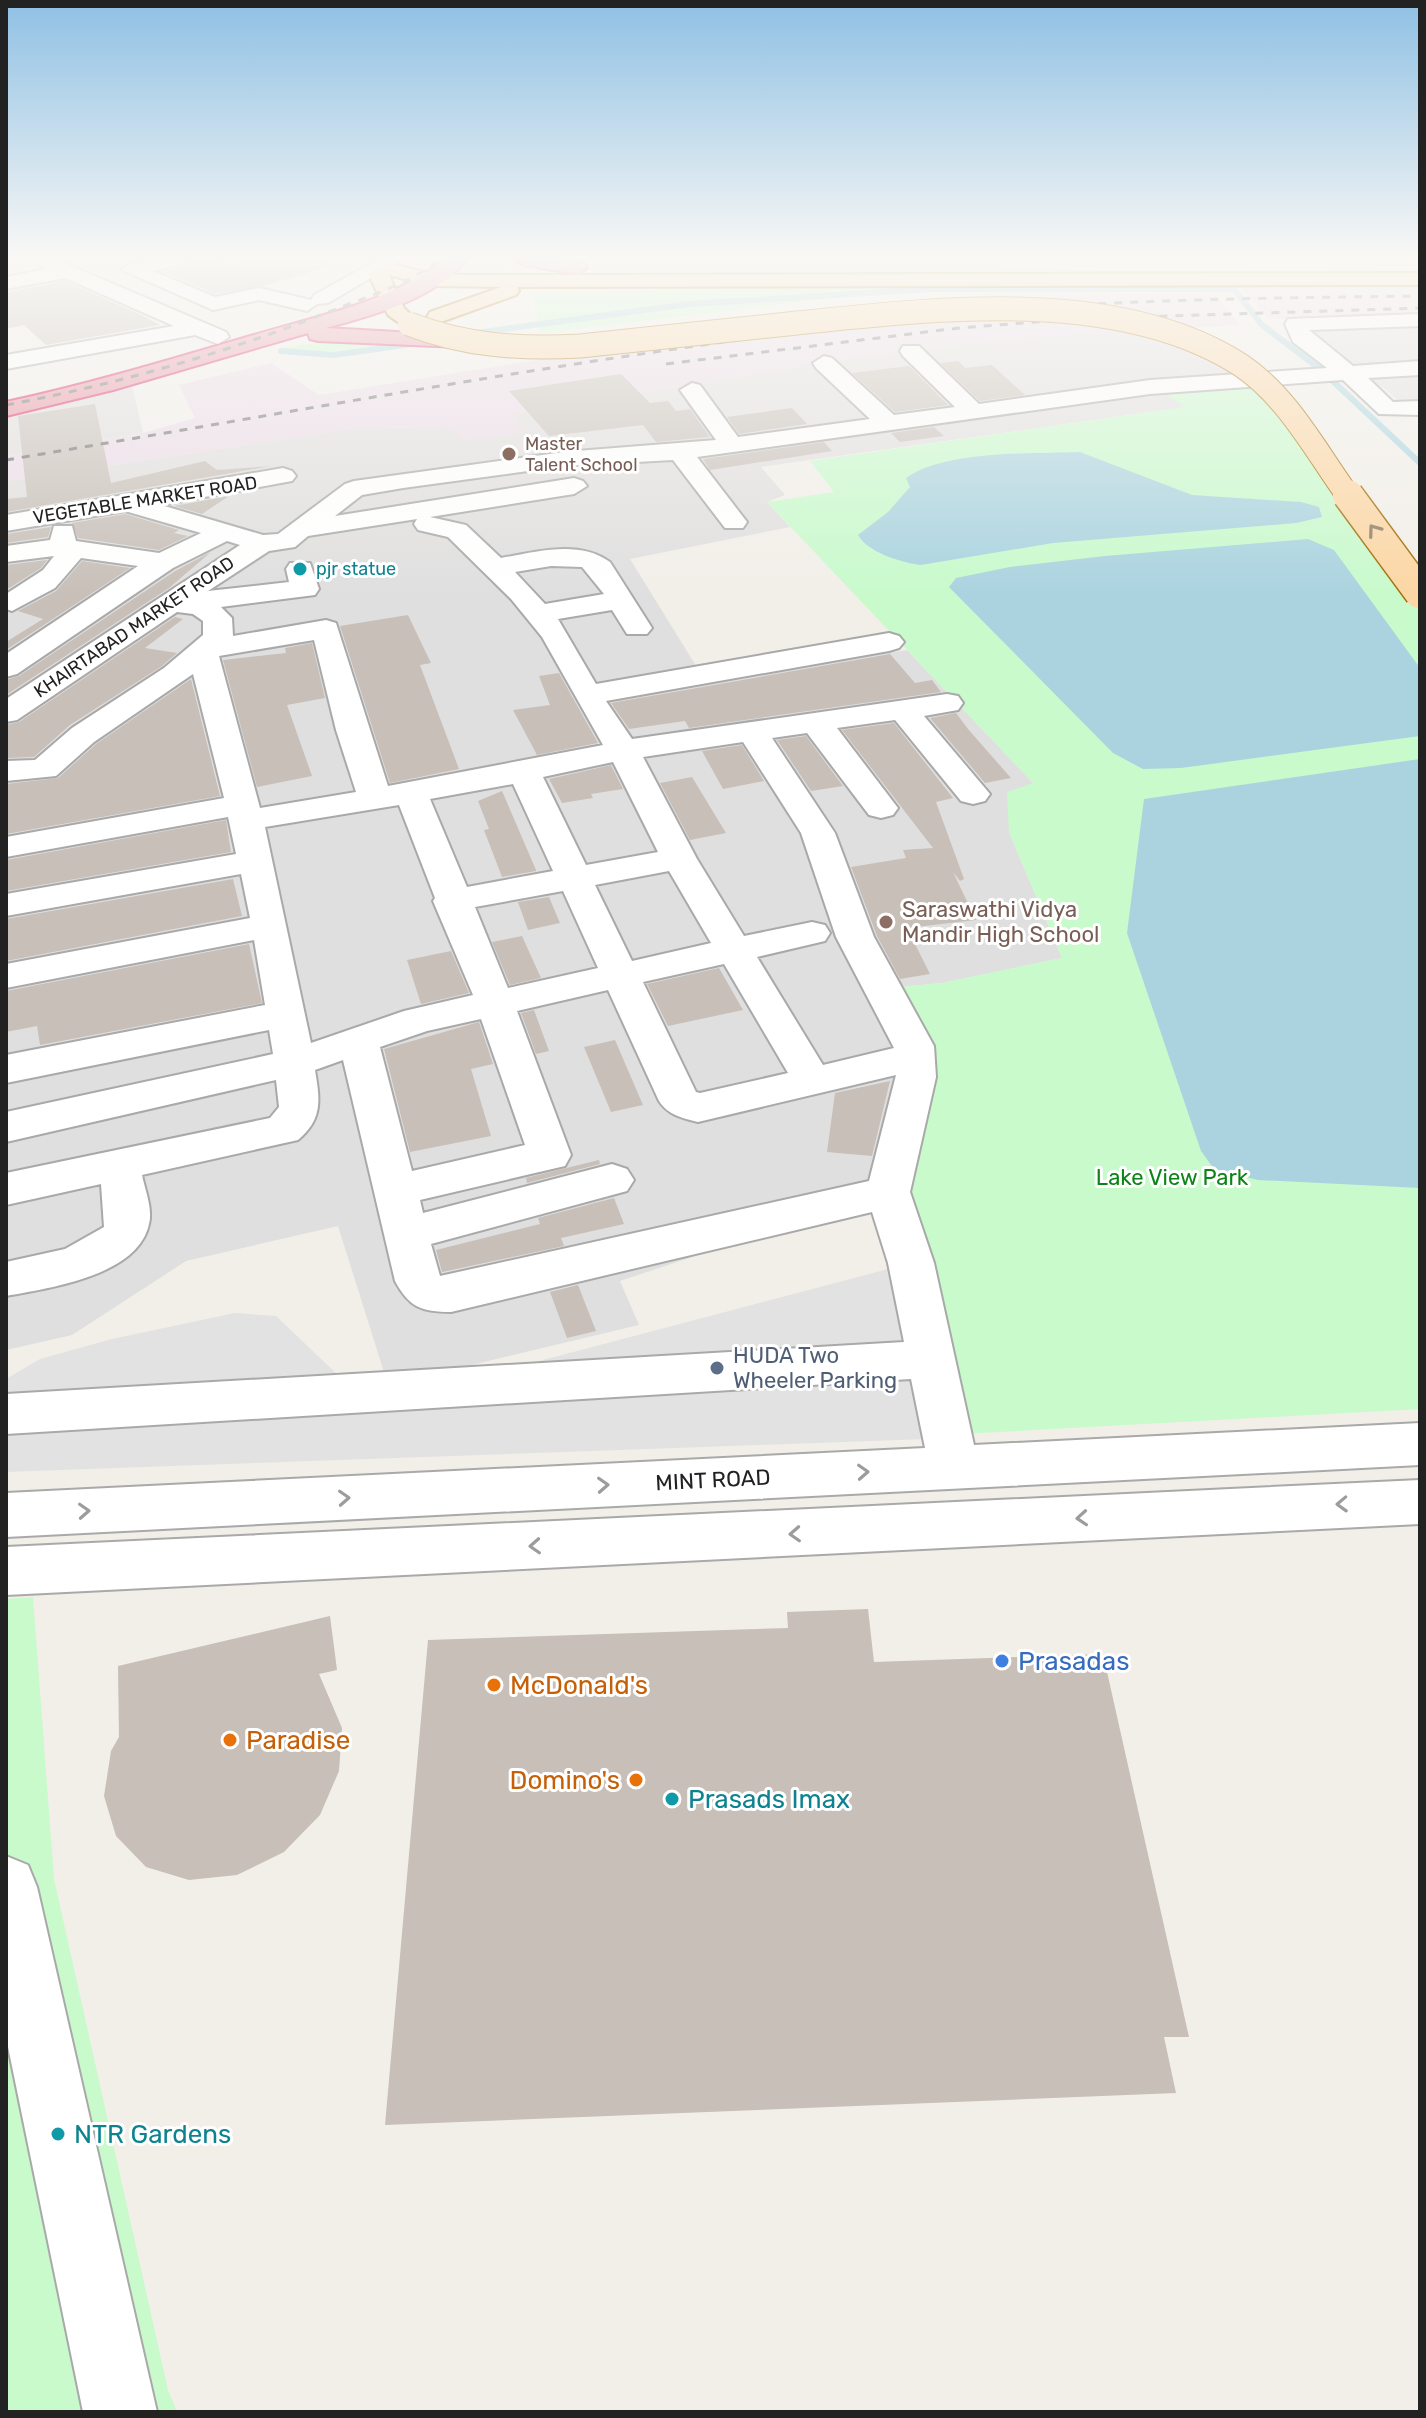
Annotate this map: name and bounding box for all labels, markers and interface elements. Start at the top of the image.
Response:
place label: Master Talent School [525,433,638,476]
marker: Master Talent School [500,445,518,463]
street label: VEGETABLE MARKET ROAD [31,471,259,529]
one-way arrow [1369,524,1383,539]
street label: KHAIRTABAD MARKET ROAD [30,552,238,702]
place label: pjr statue [316,558,396,580]
marker: pjr statue [291,560,309,578]
place label: Saraswathi Vidya Mandir High School [902,896,1099,948]
marker: Saraswathi Vidya Mandir High School [877,913,895,931]
park label: Lake View Park [1096,1164,1249,1191]
place label: HUDA Two Wheeler Parking [733,1342,897,1394]
marker: HUDA Two Wheeler Parking [708,1359,726,1377]
street label: MINT ROAD [655,1464,771,1496]
one-way arrow [857,1464,870,1481]
one-way arrow [597,1477,610,1494]
one-way arrow [338,1490,351,1507]
one-way arrow [1335,1496,1348,1513]
one-way arrow [78,1503,91,1520]
one-way arrow [1075,1510,1088,1527]
one-way arrow [788,1525,801,1542]
one-way arrow [528,1537,541,1554]
place label: Prasadas [1018,1646,1129,1677]
marker: Prasadas [993,1652,1011,1670]
place label: McDonald's [510,1670,648,1701]
marker: McDonald's [485,1676,503,1694]
place label: Paradise [246,1725,350,1756]
marker: Paradise [221,1731,239,1749]
place label: Domino's [509,1765,620,1796]
marker: Domino's [627,1771,645,1789]
place label: Prasads Imax [688,1784,850,1815]
marker: Prasads Imax [663,1790,681,1808]
place label: NTR Gardens [74,2119,231,2150]
marker: NTR Gardens [49,2125,67,2143]

